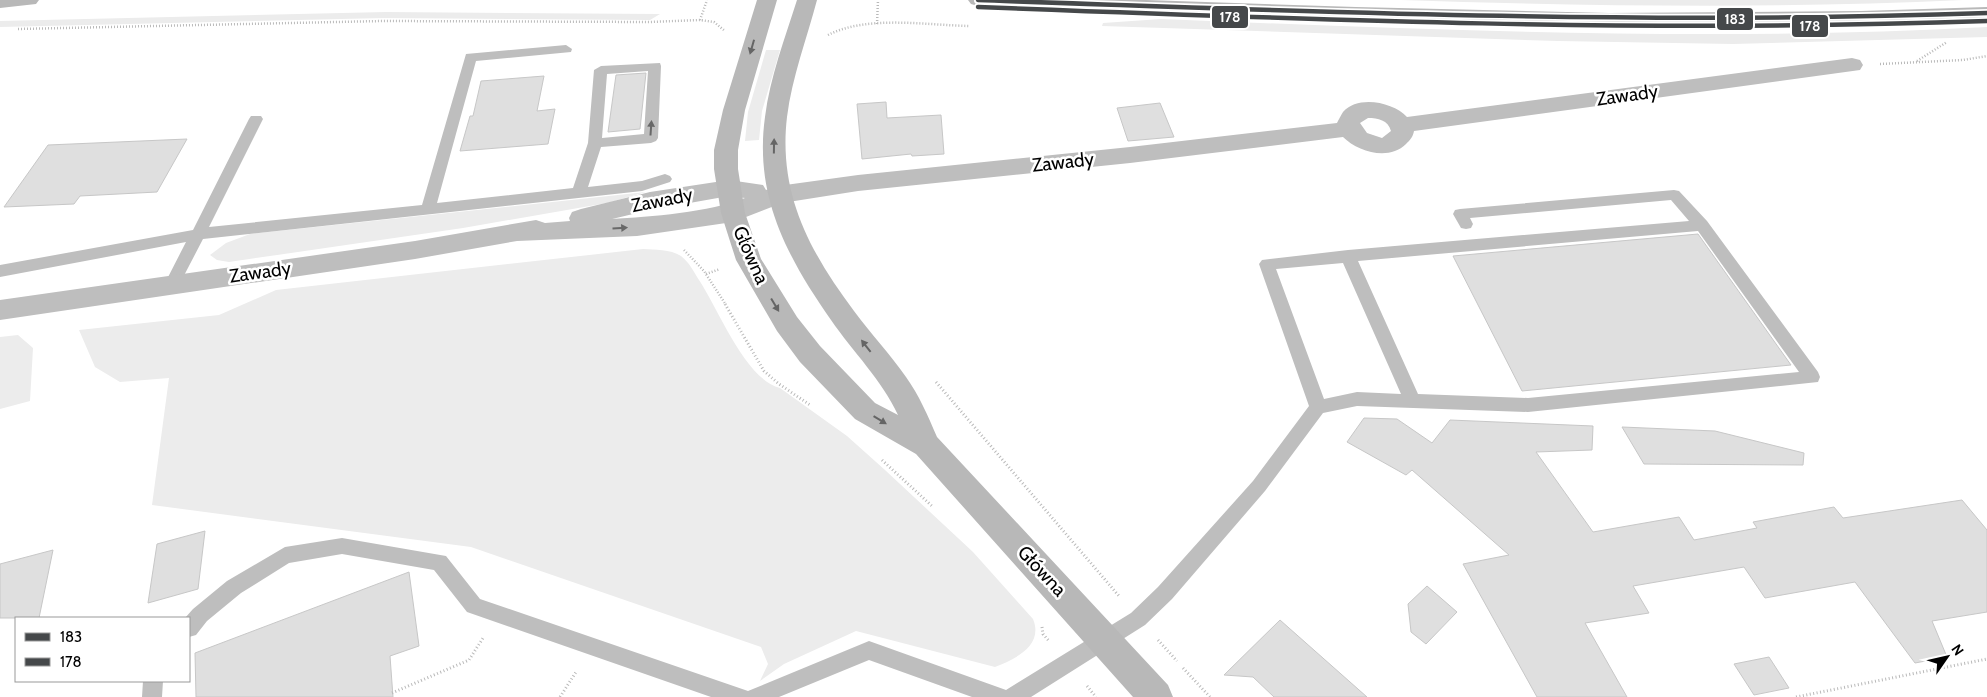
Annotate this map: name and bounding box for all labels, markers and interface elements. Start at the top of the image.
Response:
line badge: 178 [1211,5,1249,29]
line badge: 183 [1716,7,1754,31]
text: 178 [1220,8,1240,26]
text: 183 [1724,10,1746,28]
line badge: 178 [1791,14,1829,38]
text: 178 [1800,17,1820,35]
one-way arrow [748,39,756,54]
street label: Zawady [1595,79,1660,111]
one-way arrow [648,120,656,136]
one-way arrow [770,138,778,154]
street label: Zawady [1031,147,1095,177]
street label: Zawady [629,183,695,217]
street label: Główna [728,222,774,288]
one-way arrow [612,224,628,232]
street label: Zawady [228,256,293,288]
one-way arrow [771,298,780,311]
one-way arrow [861,339,871,353]
one-way arrow [873,416,886,425]
street label: Główna [1013,541,1071,601]
legend [15,617,190,682]
text: 183 [60,628,82,646]
north arrow [1922,632,1972,682]
text: N [1948,641,1968,659]
text: 178 [60,653,82,671]

